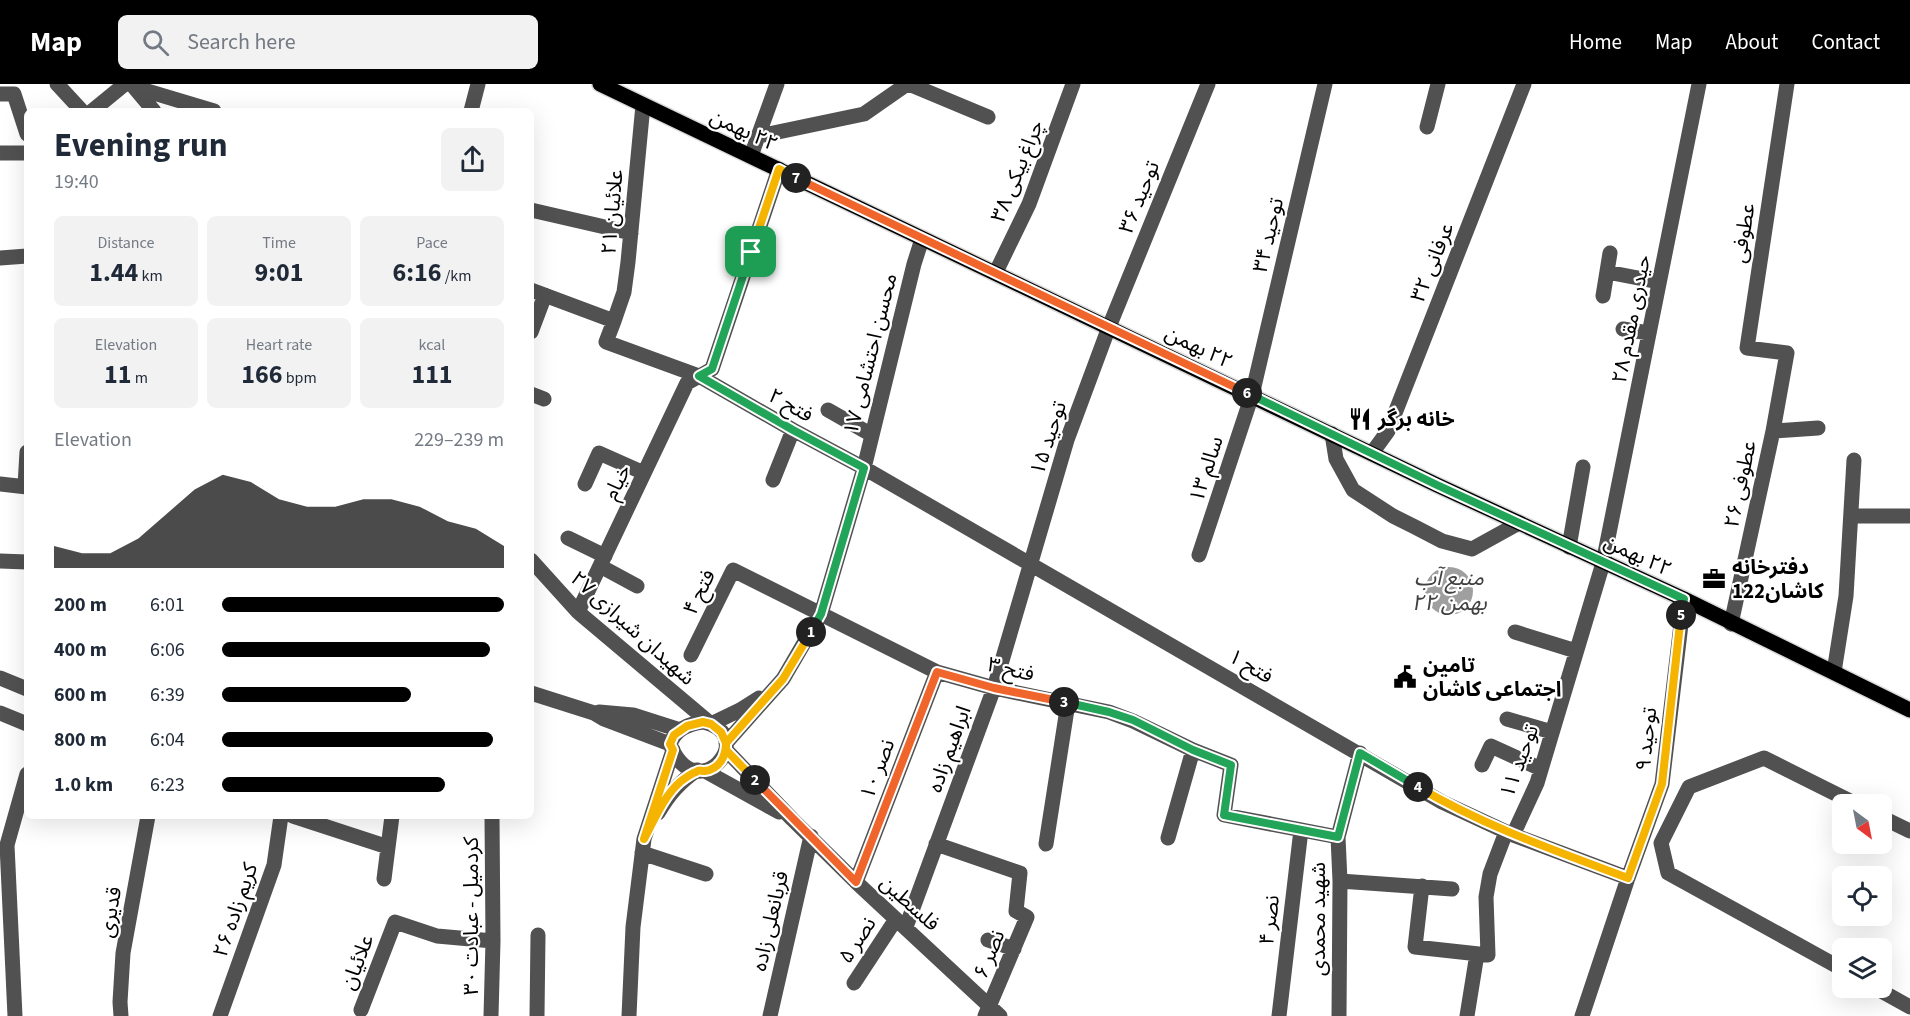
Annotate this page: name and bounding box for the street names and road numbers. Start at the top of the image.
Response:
street label: ٢٢ بهمن [705,101,783,159]
street label: چراغ بیکی ۳۸ [983,115,1051,227]
street label: توحید ۳۶ [1111,156,1167,238]
street label: علائیان ۲۱ [593,168,631,256]
street label: توحید ۳۴ [1245,195,1291,275]
street label: عطوفی [1723,201,1763,265]
street label: عرفانی ۳۲ [1403,218,1461,306]
street label: حیدری مقدم ۲۸ [1604,252,1659,386]
street label: محسن احتشامی ۱۷ [835,270,905,438]
street label: ٢٢ بهمن [1160,318,1238,376]
street label: فتح ۲ [763,380,819,430]
street label: توحید ۱۵ [1022,397,1074,479]
street label: سالم ۱۳ [1181,432,1231,506]
street label: عطوفی ۲۶ [1716,438,1764,530]
street label: خیام [596,459,639,505]
street label: ٢٢ بهمن [1599,526,1677,584]
street label: شهیدان شیرازی ۲۷ [564,564,702,692]
street label: فتح ۴ [675,564,723,620]
street label: فتح ۱ [1223,641,1279,691]
street label: فتح ۳ [985,649,1037,689]
street label: ابراهیم زاده [920,702,978,796]
street label: توحید ۹ [1628,706,1664,772]
street label: توحید ۱۱ [1492,720,1546,802]
street label: نصر ۱۰ [852,735,902,803]
street label: کردمیل - عبادت ۳۰ [456,836,486,995]
street label: کریم زاده ۲۶ [205,859,265,961]
street label: شهید محمدی [1303,862,1333,976]
street label: قربانعلی زاده [744,868,796,974]
street label: فلسطین [873,868,947,938]
street label: قدیری [91,884,129,940]
street label: نصر ۴ [1251,893,1287,947]
street label: نصر ۵ [831,911,883,969]
street label: نصر ۶ [966,925,1012,983]
street label: علائیان [333,930,381,994]

